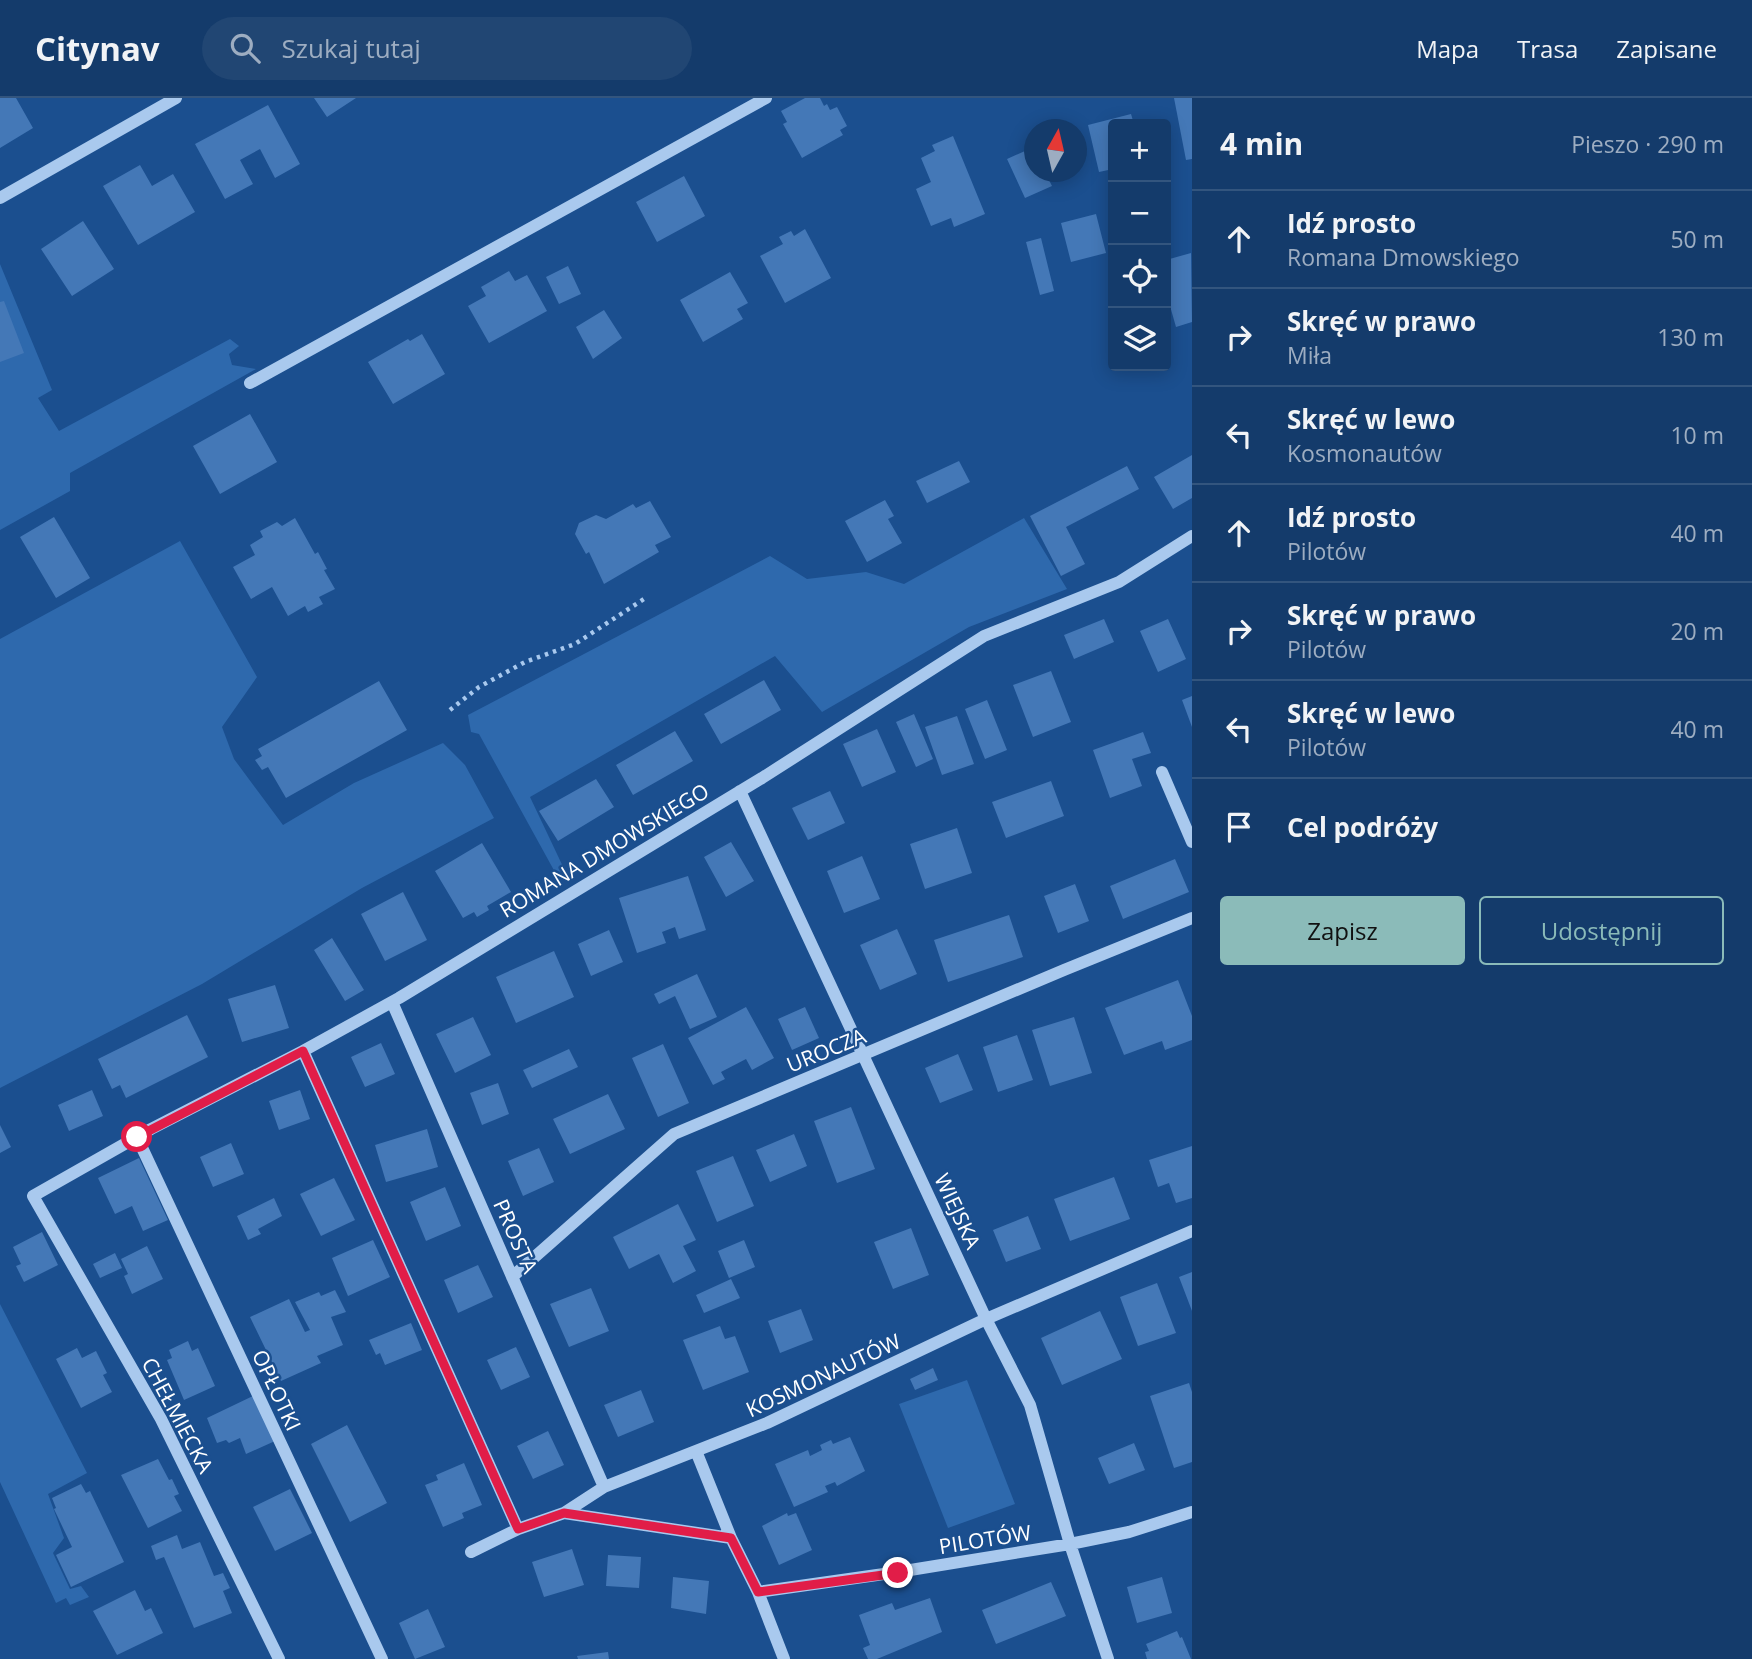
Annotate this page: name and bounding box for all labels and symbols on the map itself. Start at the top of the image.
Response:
north arrow [1024,119,1087,182]
street label: ROMANA DMOWSKIEGO [494,776,714,924]
street label: UROCZA [782,1021,870,1079]
route start [121,1121,152,1152]
street label: WIEJSKA [928,1169,988,1254]
street label: PROSTA [487,1195,545,1278]
street label: KOSMONAUTÓW [741,1327,905,1423]
street label: OPŁOTKI [246,1345,308,1435]
street label: CHEŁMIECKA [136,1352,221,1478]
street label: PILOTÓW [937,1518,1034,1560]
route end [882,1557,913,1588]

